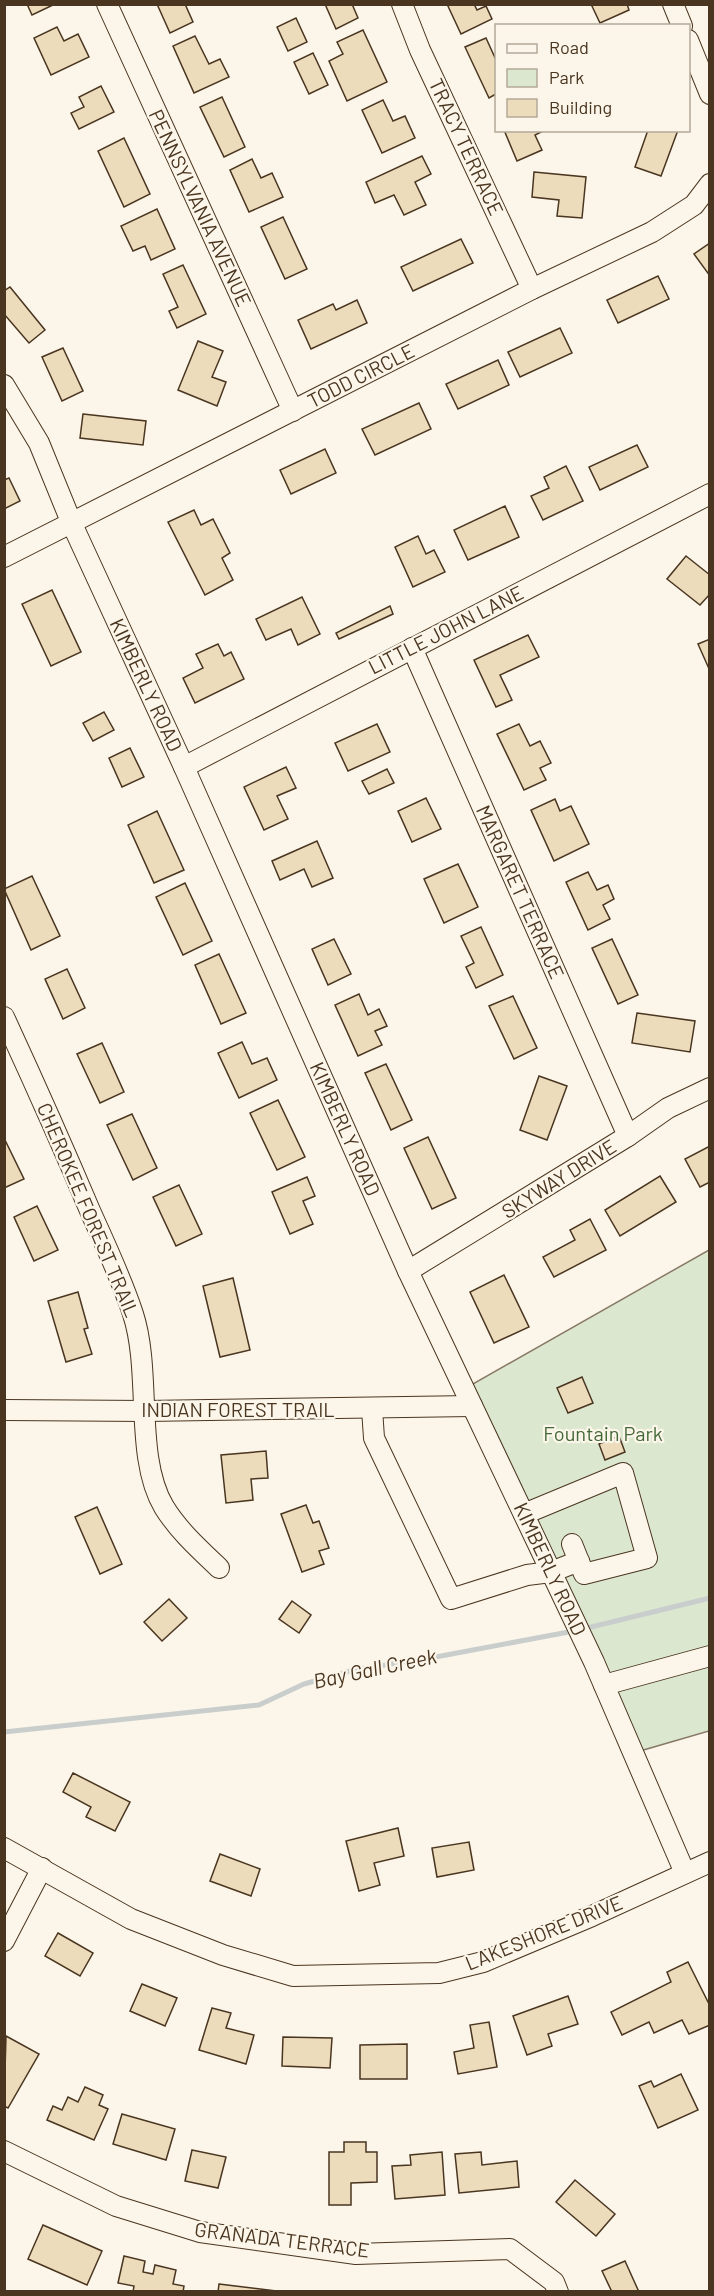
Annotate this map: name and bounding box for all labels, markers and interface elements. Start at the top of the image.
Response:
legend [495,24,690,132]
text: Road [549,36,589,58]
text: Park [549,66,584,88]
street label: TRACY TERRACE [425,74,509,219]
text: Building [549,96,612,118]
street label: PENNSYLVANIA AVENUE [145,105,257,310]
street label: TODD CIRCLE [303,338,418,412]
street label: LITTLE JOHN LANE [364,580,527,679]
street label: KIMBERLY ROAD [106,614,188,755]
street label: MARGARET TERRACE [472,801,570,982]
street label: KIMBERLY ROAD [306,1058,386,1199]
street label: CHEROKEE FOREST TRAIL [33,1099,145,1320]
street label: SKYWAY DRIVE [497,1133,620,1223]
street label: INDIAN FOREST TRAIL [141,1397,335,1421]
park label: Fountain Park [543,1421,663,1445]
street label: KIMBERLY ROAD [510,1498,592,1639]
water label: Bay Gall Creek [311,1642,439,1693]
street label: LAKESHORE DRIVE [461,1890,626,1975]
street label: GRANADA TERRACE [193,2216,371,2262]

